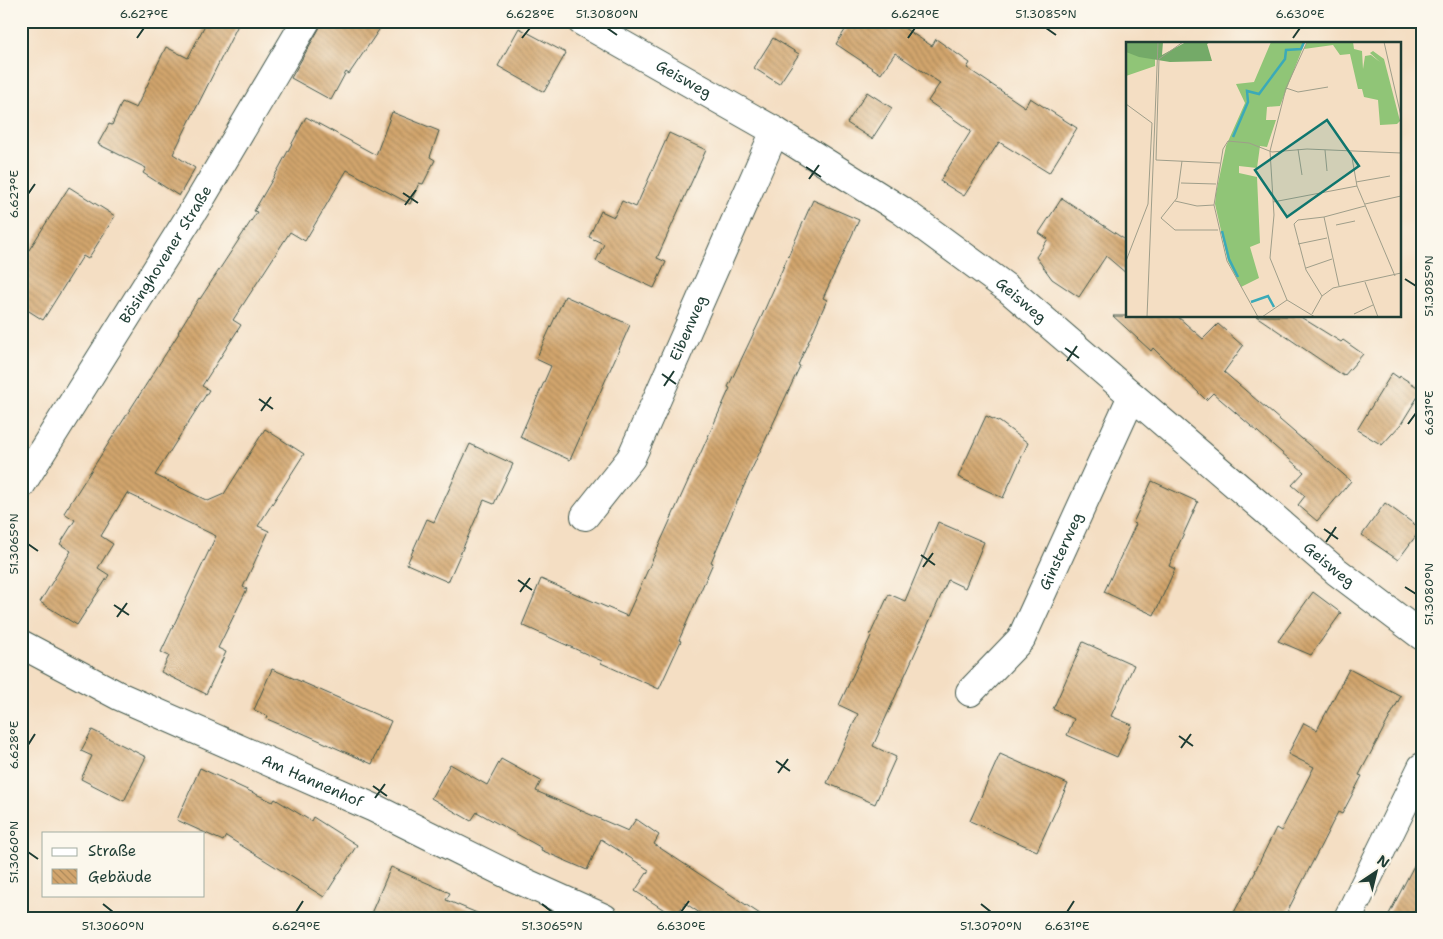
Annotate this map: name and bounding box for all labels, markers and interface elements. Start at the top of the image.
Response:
text: 6.627°E [120,6,168,22]
text: 6.628°E [506,6,554,22]
text: 51.3080°N [576,6,638,22]
text: 6.629°E [891,6,939,22]
text: 51.3085°N [1015,6,1077,22]
text: 6.630°E [1276,6,1324,22]
inset map [1126,42,1400,318]
street label: Geisweg [652,55,715,103]
text: 6.627°E [6,170,22,218]
street label: Bösinghovener Straße [115,182,216,327]
text: 51.3085°N [1421,255,1437,317]
street label: Geisweg [992,273,1051,328]
street label: Eibenweg [665,292,711,364]
text: 6.631°E [1421,390,1437,436]
street label: Ginsterweg [1035,509,1087,593]
text: 51.3065°N [6,513,22,575]
street label: Geisweg [1299,537,1359,592]
text: 51.3080°N [1421,563,1437,625]
text: 6.628°E [6,721,22,769]
street label: Am Hannenhof [259,750,366,812]
text: 51.3060°N [6,821,22,883]
legend [42,832,205,896]
text: Straße [88,841,136,861]
north arrow [1350,846,1400,896]
text: N [1374,851,1393,872]
text: Gebäude [88,867,152,887]
text: 51.3060°N [82,918,144,934]
text: 6.629°E [272,918,320,934]
text: 51.3065°N [521,918,583,934]
text: 6.630°E [657,918,705,934]
text: 51.3070°N [960,918,1022,934]
text: 6.631°E [1044,918,1090,934]

